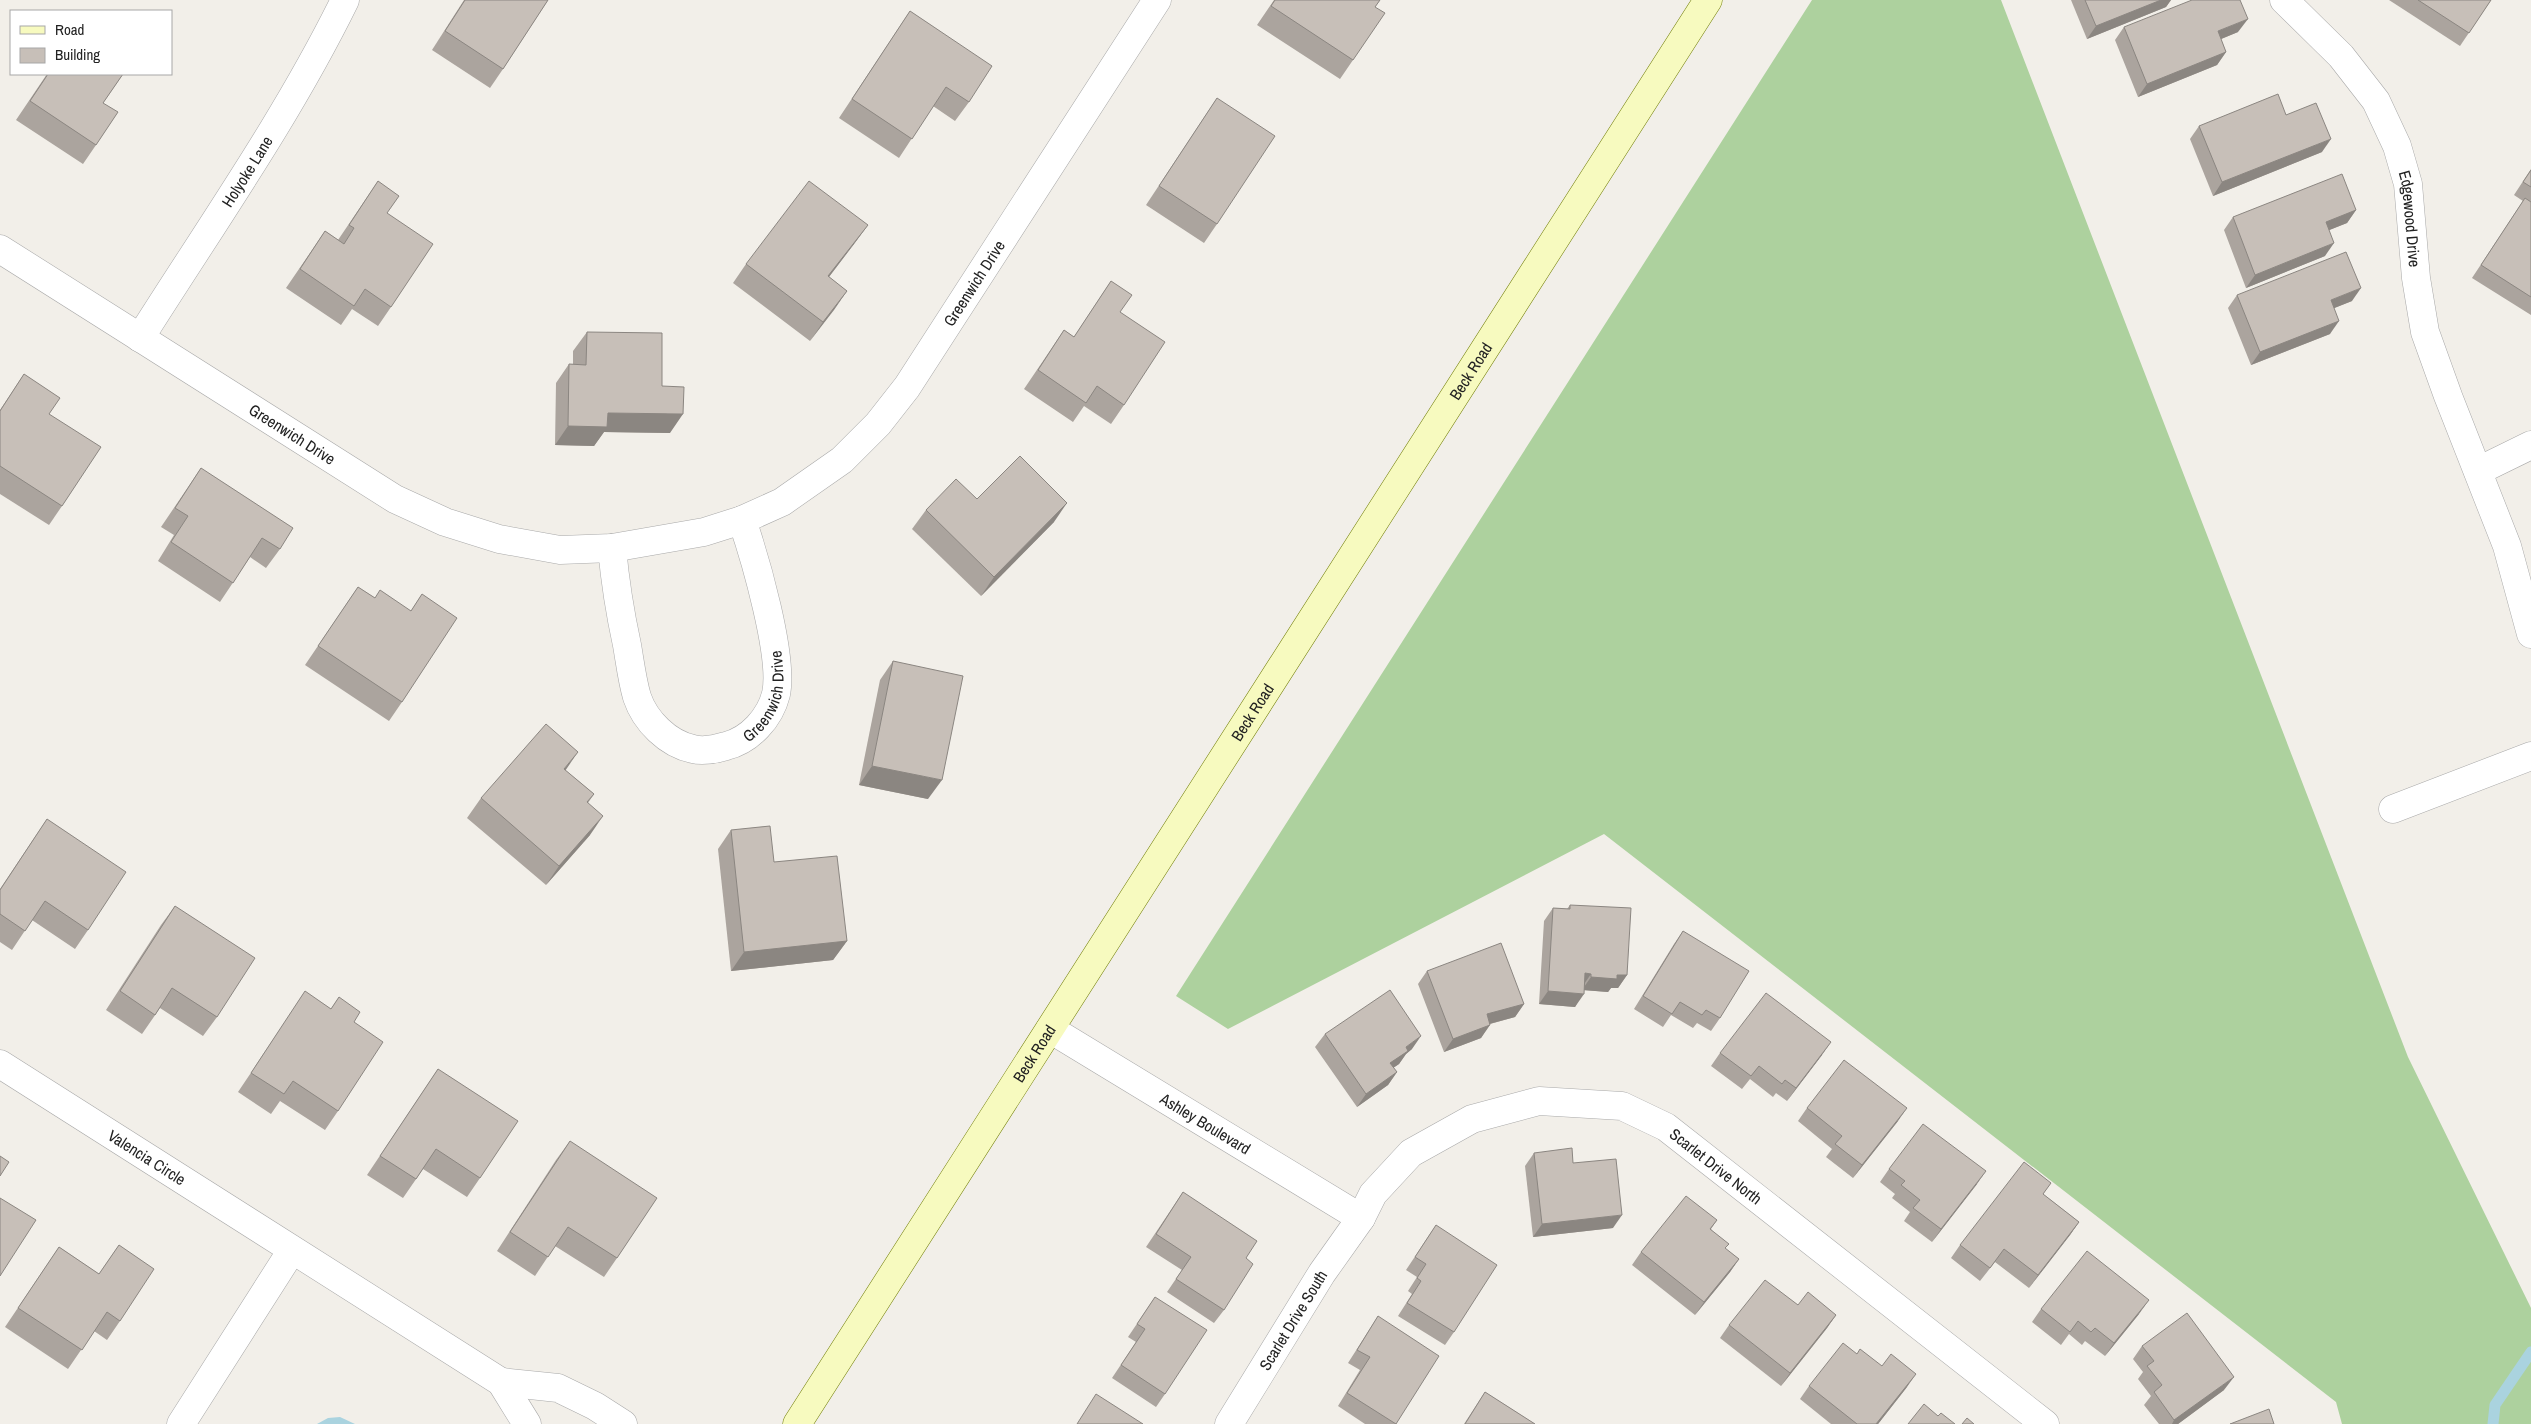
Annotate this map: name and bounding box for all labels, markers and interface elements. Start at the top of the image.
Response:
legend [10,10,172,75]
text: Road [55,19,84,40]
text: Building [55,44,100,65]
street label: Holyoke Lane [216,132,278,211]
street label: Edgewood Drive [2394,168,2426,268]
street label: Greenwich Drive [938,236,1010,331]
street label: Beck Road [1444,338,1497,404]
street label: Greenwich Drive [245,398,340,470]
street label: Greenwich Drive [738,649,788,747]
street label: Beck Road [1226,679,1279,745]
street label: Beck Road [1008,1020,1061,1086]
street label: Ashley Boulevard [1155,1087,1255,1159]
street label: Scarlet Drive North [1665,1123,1767,1209]
street label: Valencia Circle [104,1124,190,1190]
street label: Scarlet Drive South [1254,1266,1332,1374]

